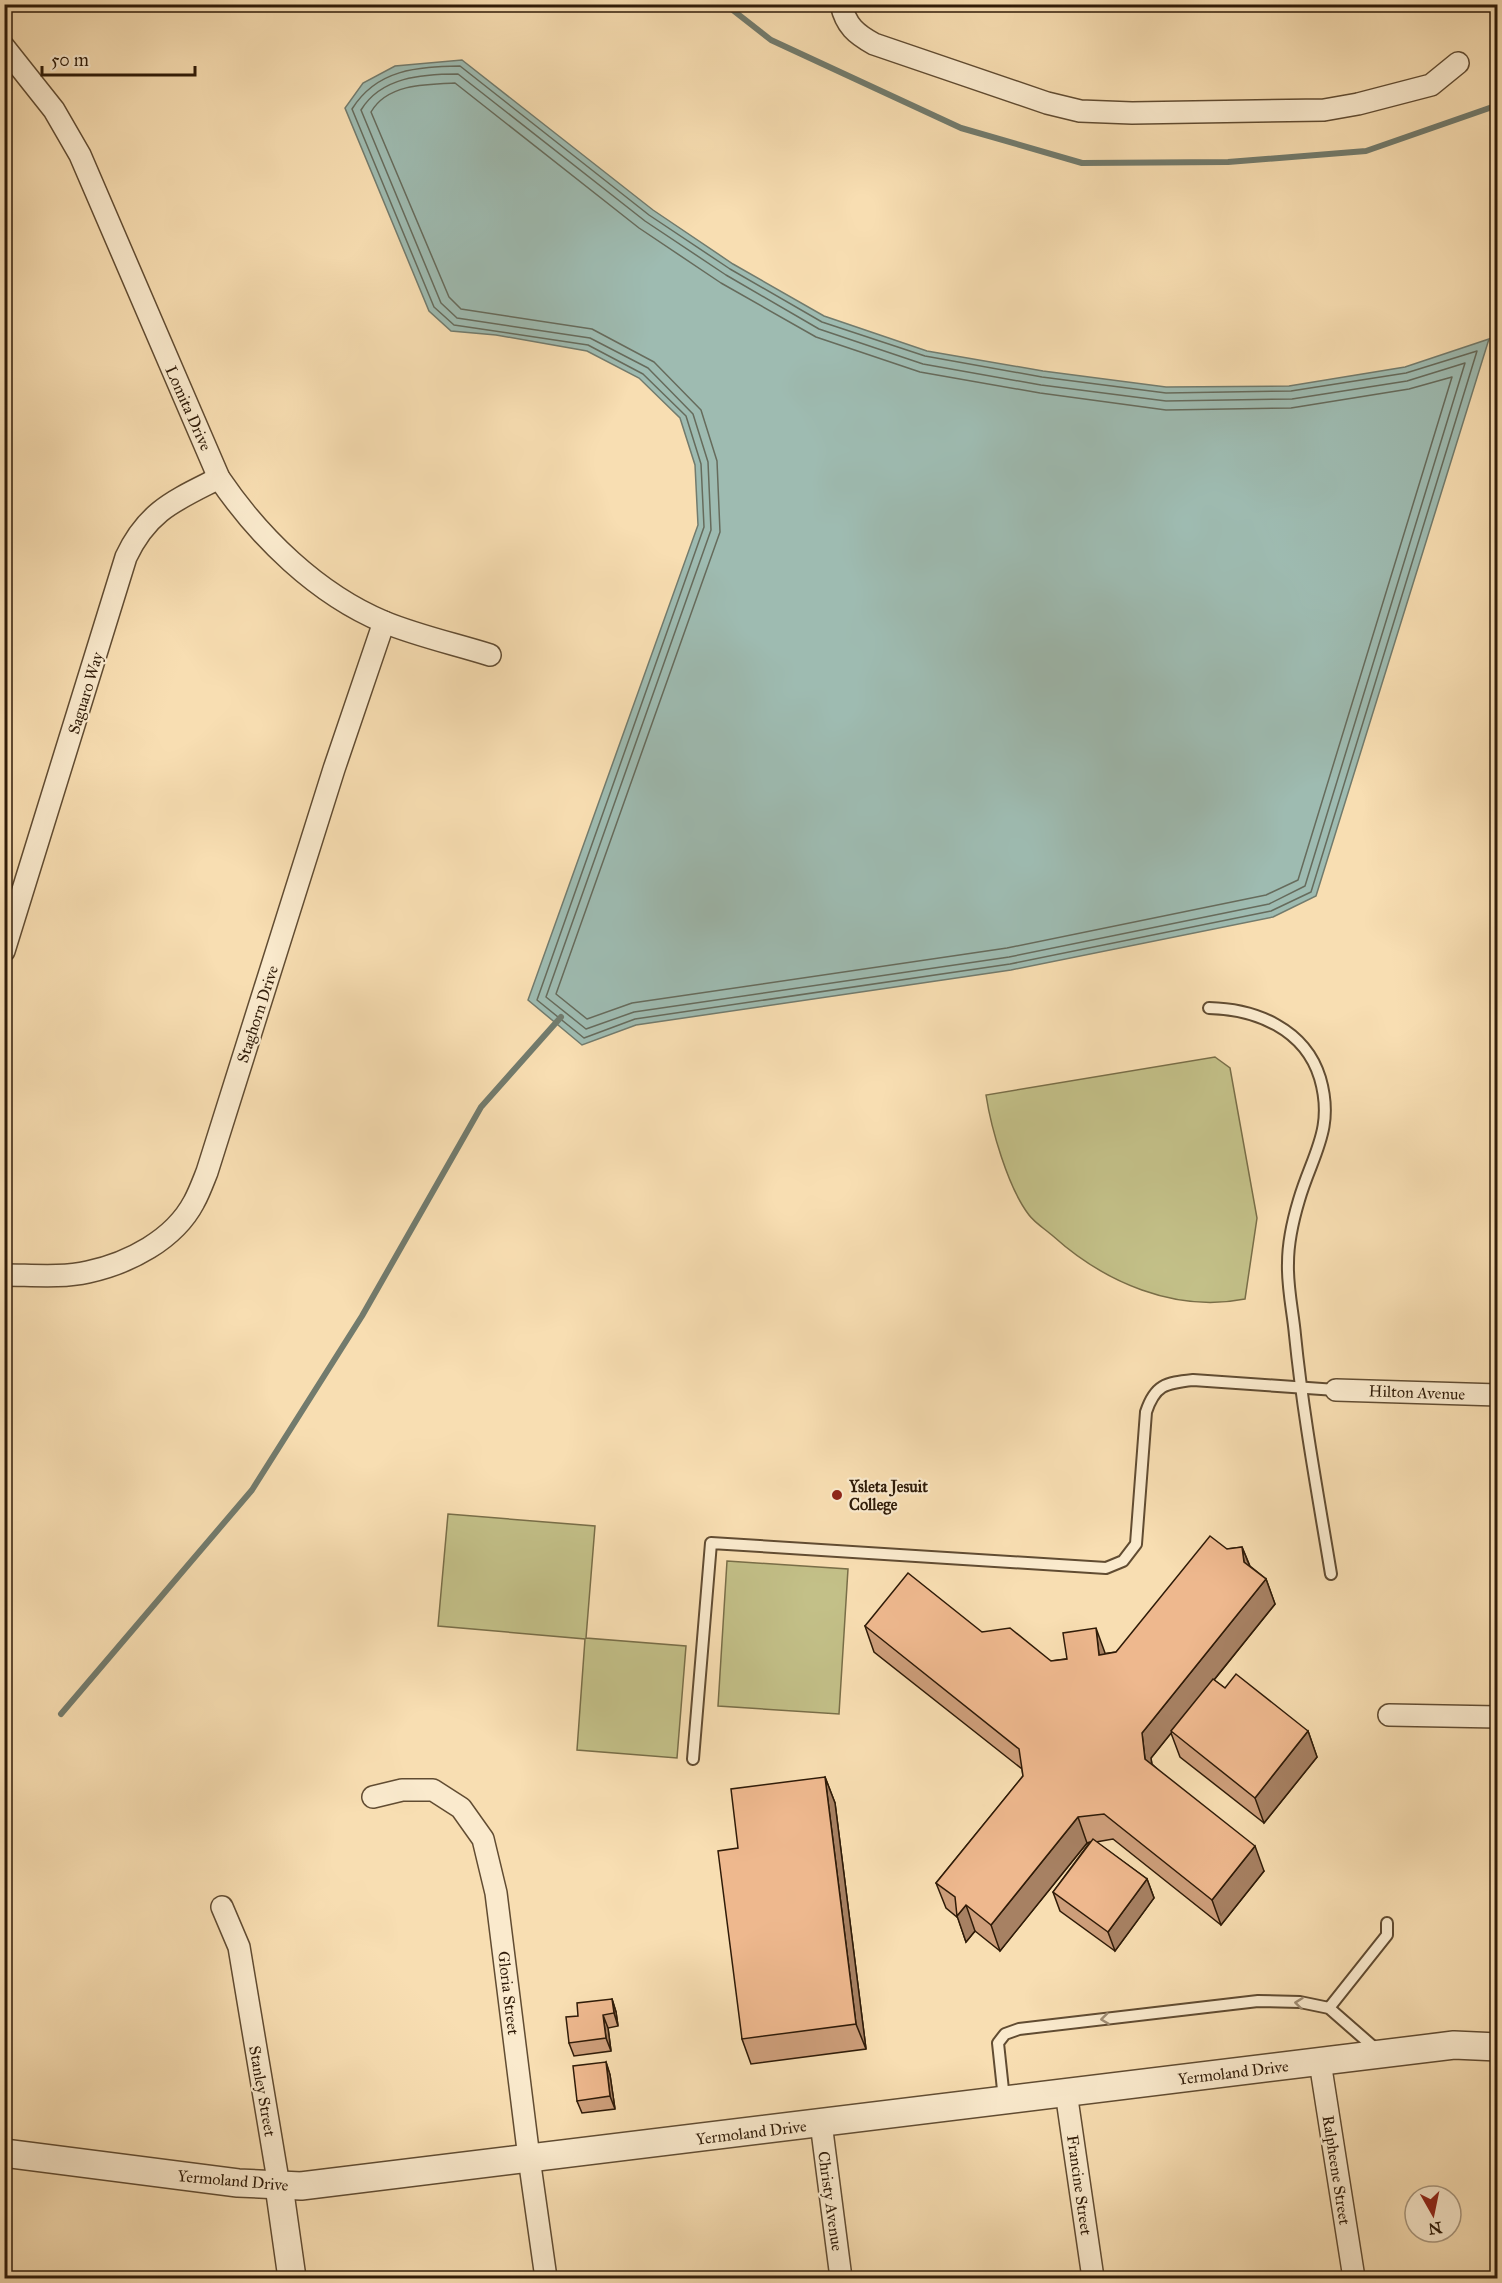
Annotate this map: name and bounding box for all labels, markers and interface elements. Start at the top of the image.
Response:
scale bar [42,39,195,77]
text: 50 m [51,49,89,71]
street label: Lomita Drive [161,363,216,454]
street label: Saguaro Way [64,649,108,737]
street label: Staghorn Drive [233,963,283,1065]
street label: Hilton Avenue [1368,1381,1466,1404]
place label: Ysleta Jesuit College [848,1477,928,1515]
marker: Ysleta Jesuit College [830,1488,844,1502]
street label: Gloria Street [494,1950,523,2036]
one-way arrow [1294,1997,1304,2010]
one-way arrow [1101,2012,1110,2025]
street label: Stanley Street [245,2044,280,2138]
street label: Yermoland Drive [1177,2056,1290,2089]
street label: Ralpheene Street [1318,2114,1355,2227]
street label: Yermoland Drive [695,2116,808,2149]
street label: Francine Street [1063,2134,1096,2237]
street label: Christy Avenue [814,2150,847,2253]
street label: Yermoland Drive [177,2166,290,2195]
north arrow [1403,2184,1463,2244]
text: N [1427,2218,1443,2239]

